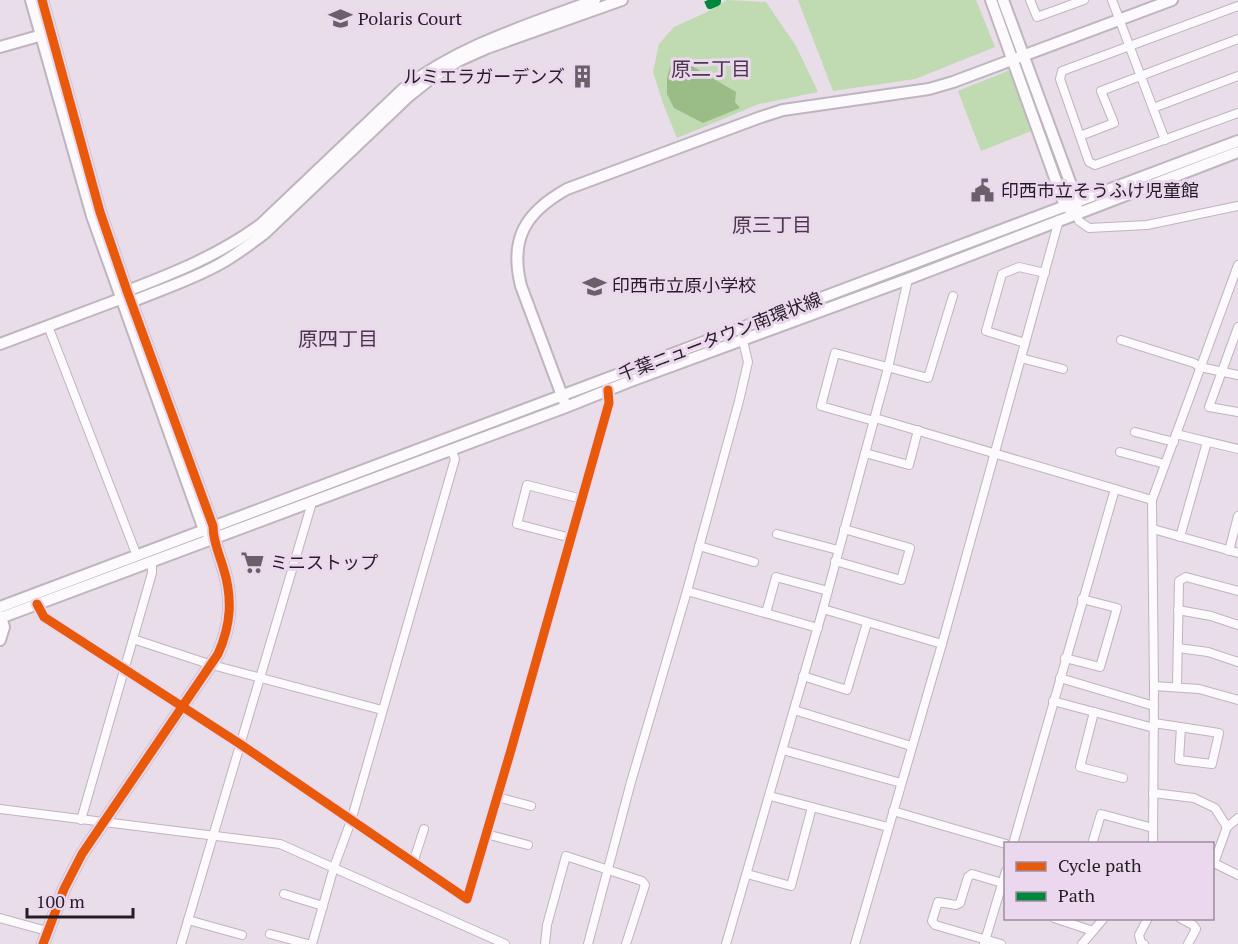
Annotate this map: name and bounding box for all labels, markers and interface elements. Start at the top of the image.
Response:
school or university icon: Polaris Court [327,6,353,32]
place label: Polaris Court [358,6,463,30]
district label: 原二丁目 [671,55,751,82]
place label: ルミエラガーデンズ [403,64,565,88]
building icon: ルミエラガーデンズ [570,64,596,90]
public building icon: 印西市立そうふけ児童館 [970,178,996,204]
place label: 印西市立そうふけ児童館 [1001,178,1199,202]
district label: 原三丁目 [732,211,812,238]
school or university icon: 印西市立原小学校 [581,273,607,299]
place label: 印西市立原小学校 [612,273,756,297]
street label: 千葉ニュータウン南環状線 [615,286,825,386]
district label: 原四丁目 [298,325,378,352]
supermarket icon: ミニストップ [239,550,265,576]
place label: ミニストップ [270,550,378,574]
legend [1004,842,1214,920]
text: Cycle path [1058,853,1142,877]
scale bar [27,881,134,919]
text: Path [1058,883,1095,907]
text: 100 m [36,889,85,913]

